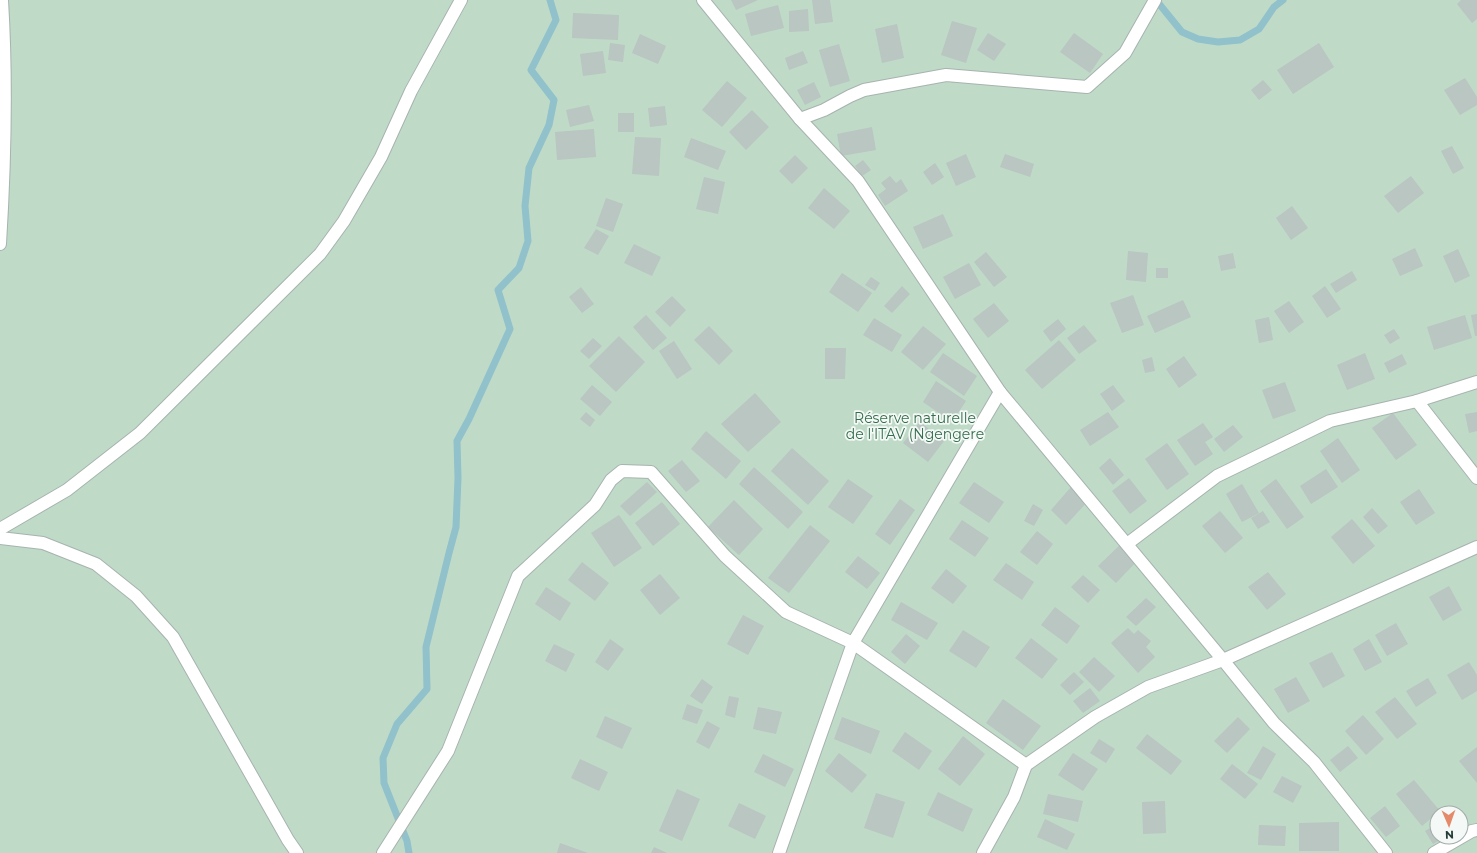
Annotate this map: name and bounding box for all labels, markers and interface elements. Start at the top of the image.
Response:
park label: Réserve naturelle de l'ITAV (Ngengere [846,409,984,443]
north arrow [1429,805,1469,845]
text: N [1445,828,1454,842]

